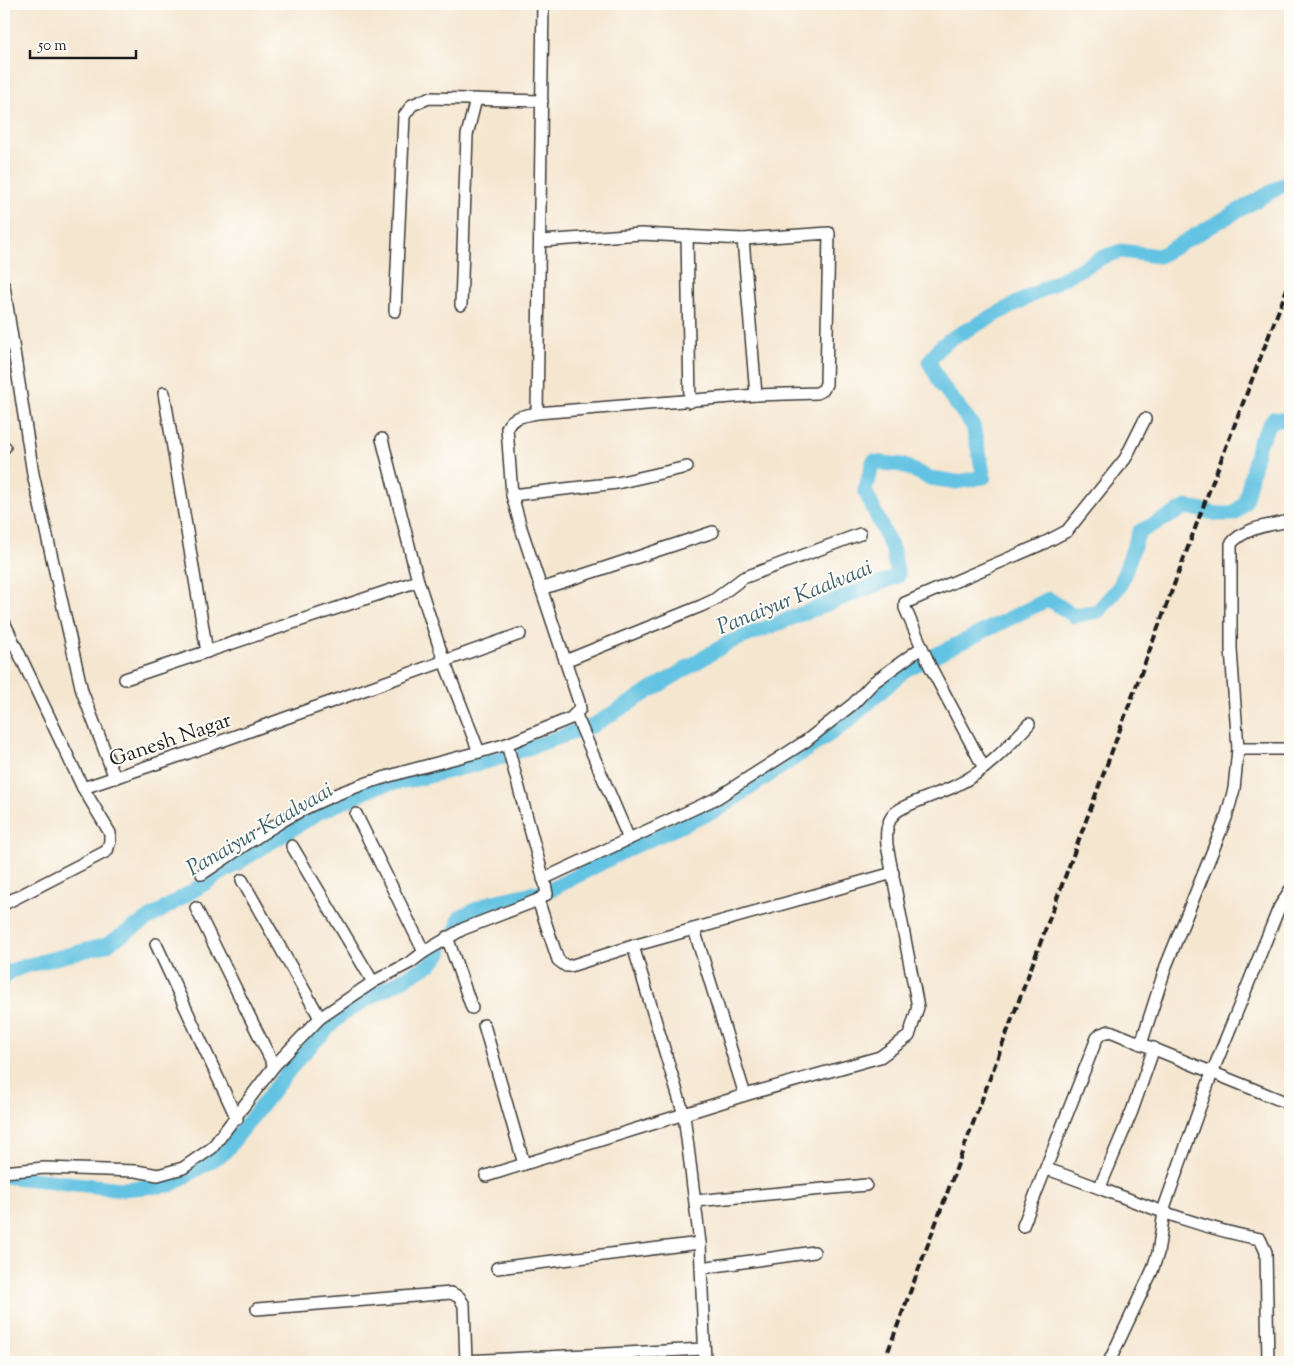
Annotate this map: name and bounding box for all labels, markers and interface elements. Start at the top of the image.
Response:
scale bar [30,28,136,60]
text: 50 m [37,36,67,57]
water label: Panaiyur Kaalvaai [713,553,878,644]
street label: Ganesh Nagar [106,706,236,776]
water label: Panaiyur Kaalvaai [181,776,340,886]

